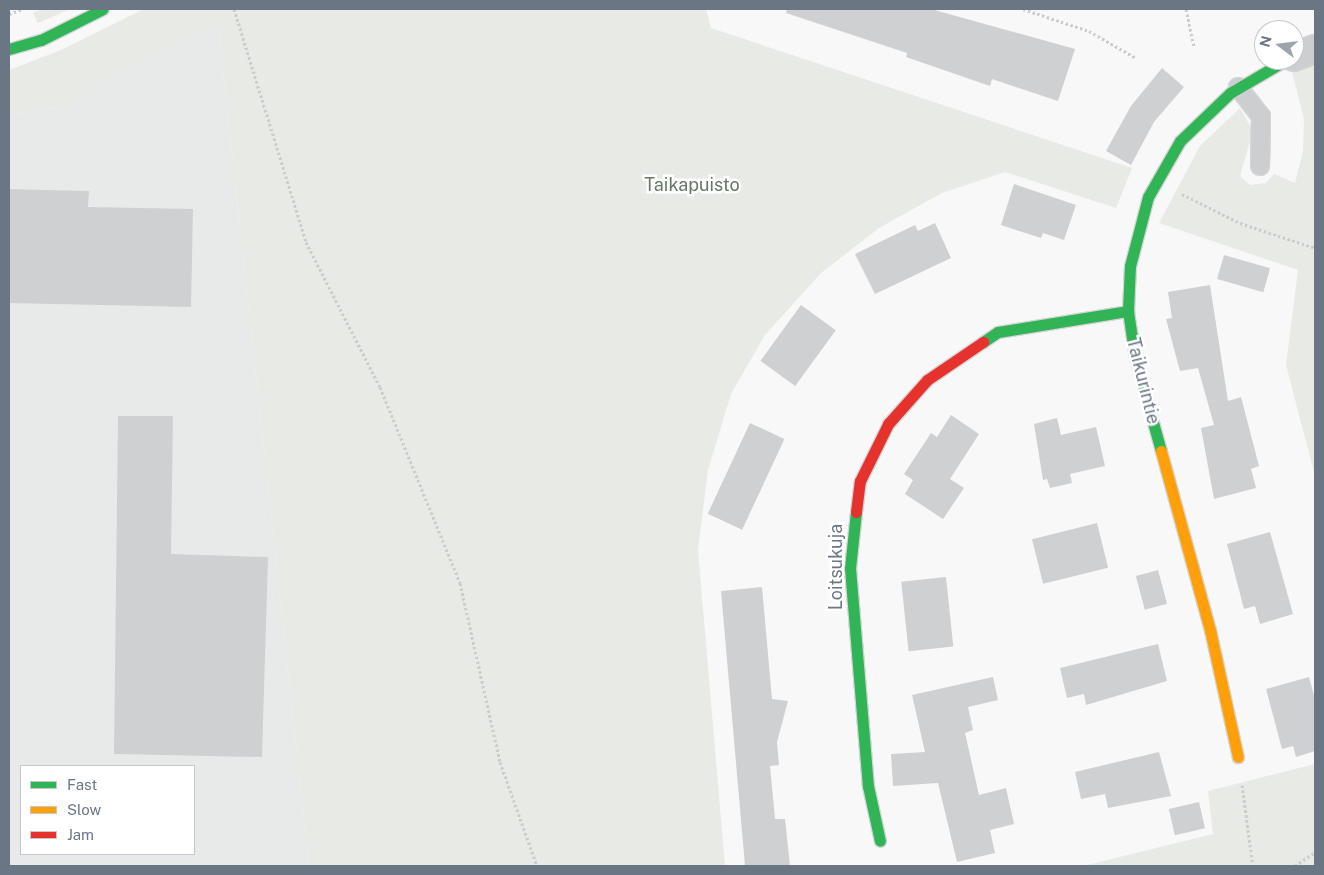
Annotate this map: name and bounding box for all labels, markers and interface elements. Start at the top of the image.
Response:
north arrow [1254,20,1304,70]
text: N [1256,34,1275,49]
park label: Taikapuisto [644,174,740,196]
street label: Taikurintie [1122,336,1164,426]
street label: Loitsukuja [825,524,847,610]
legend [20,765,195,855]
text: Fast [67,776,97,793]
text: Slow [67,801,101,818]
text: Jam [67,826,94,843]

